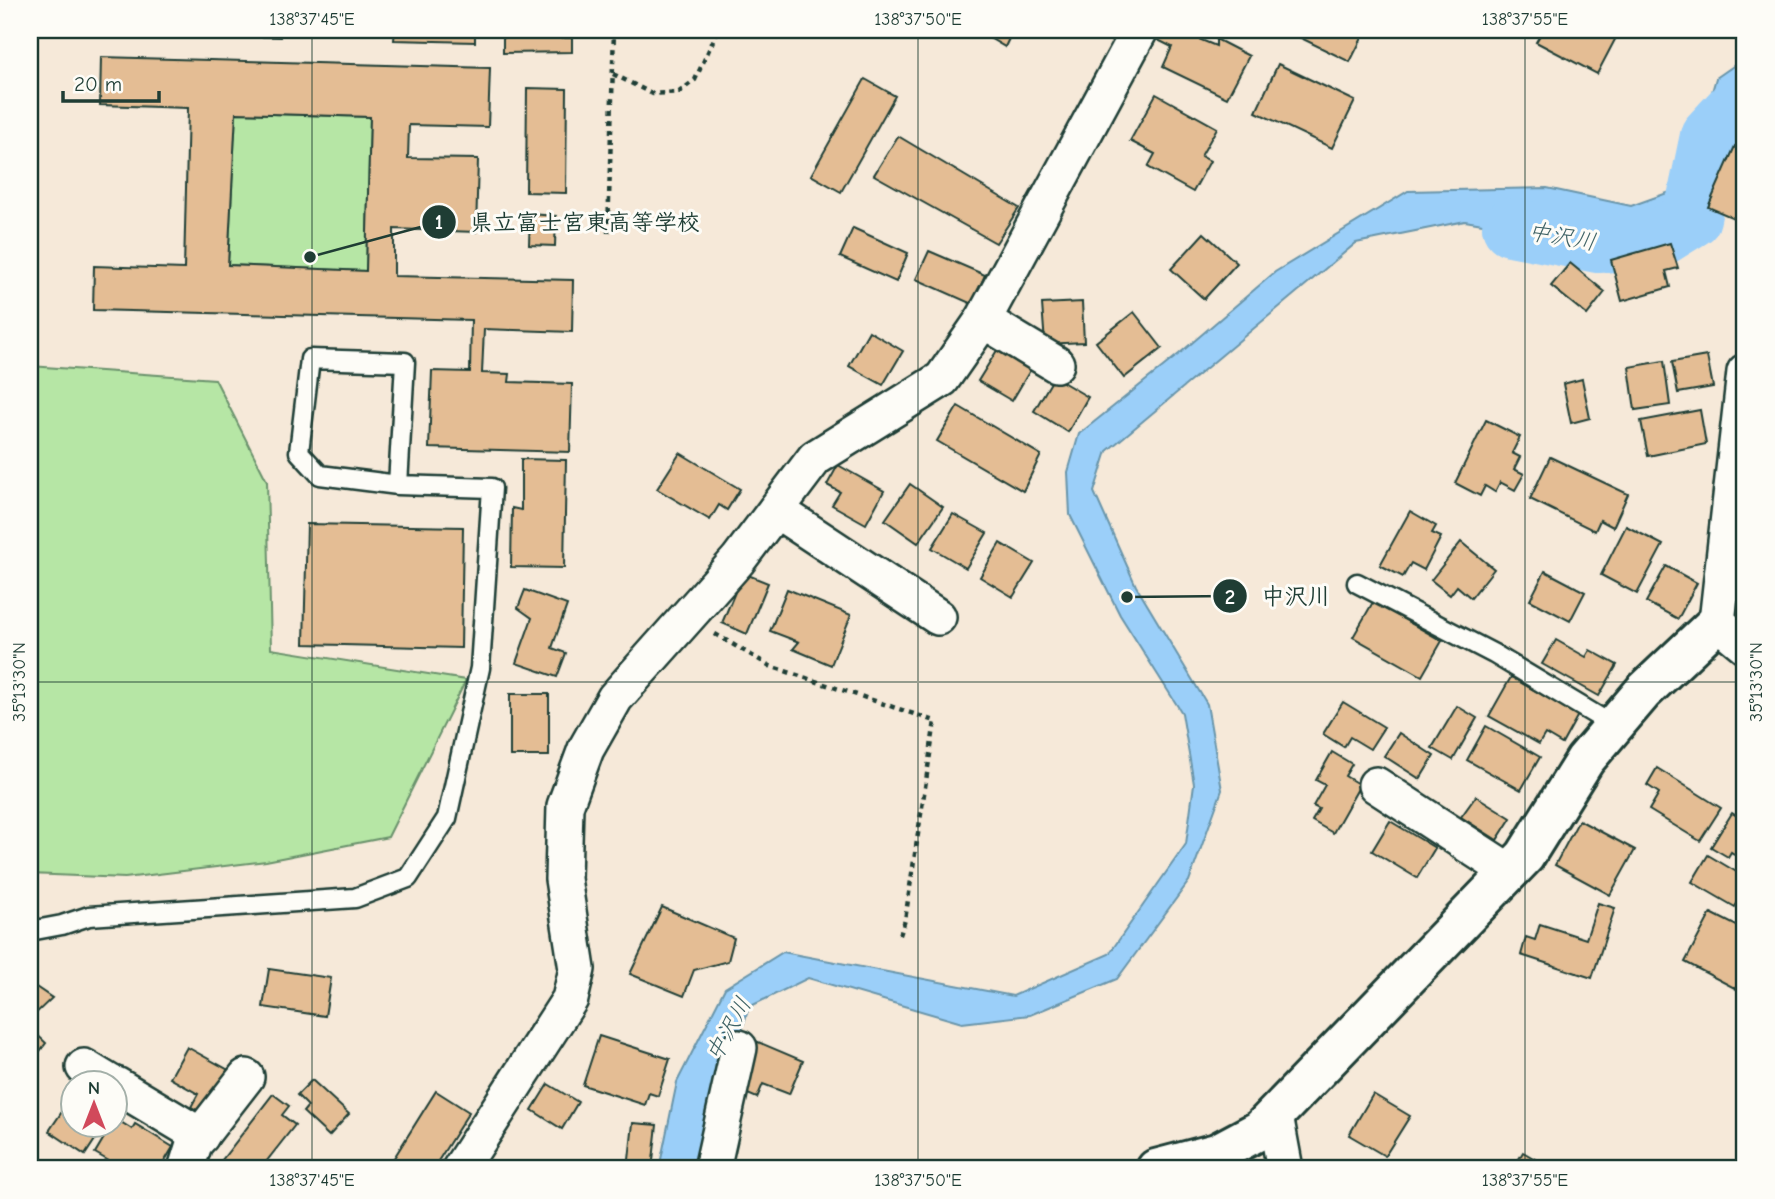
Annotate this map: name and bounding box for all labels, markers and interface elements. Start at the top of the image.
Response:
text: 138°37'45"E [269,9,355,30]
text: 138°37'50"E [874,9,962,30]
text: 138°37'55"E [1482,9,1568,30]
scale bar [63,60,159,104]
text: 20 m [74,72,122,96]
callout: 県立富士宮東高等学校 [421,200,714,244]
text: 県立富士宮東高等学校 [470,209,700,236]
text: 1 [435,210,443,234]
water label: 中沢川 [1526,217,1598,256]
callout: 中沢川 [1213,574,1345,618]
text: 中沢川 [1262,583,1331,610]
text: 2 [1225,585,1235,609]
text: 35°13'30"N [9,642,30,722]
text: 35°13'30"N [1746,642,1767,722]
water label: 中沢川 [700,993,757,1066]
north arrow [60,1070,130,1140]
text: N [88,1077,100,1099]
text: 138°37'45"E [269,1170,355,1191]
text: 138°37'50"E [874,1170,962,1191]
text: 138°37'55"E [1482,1170,1568,1191]

